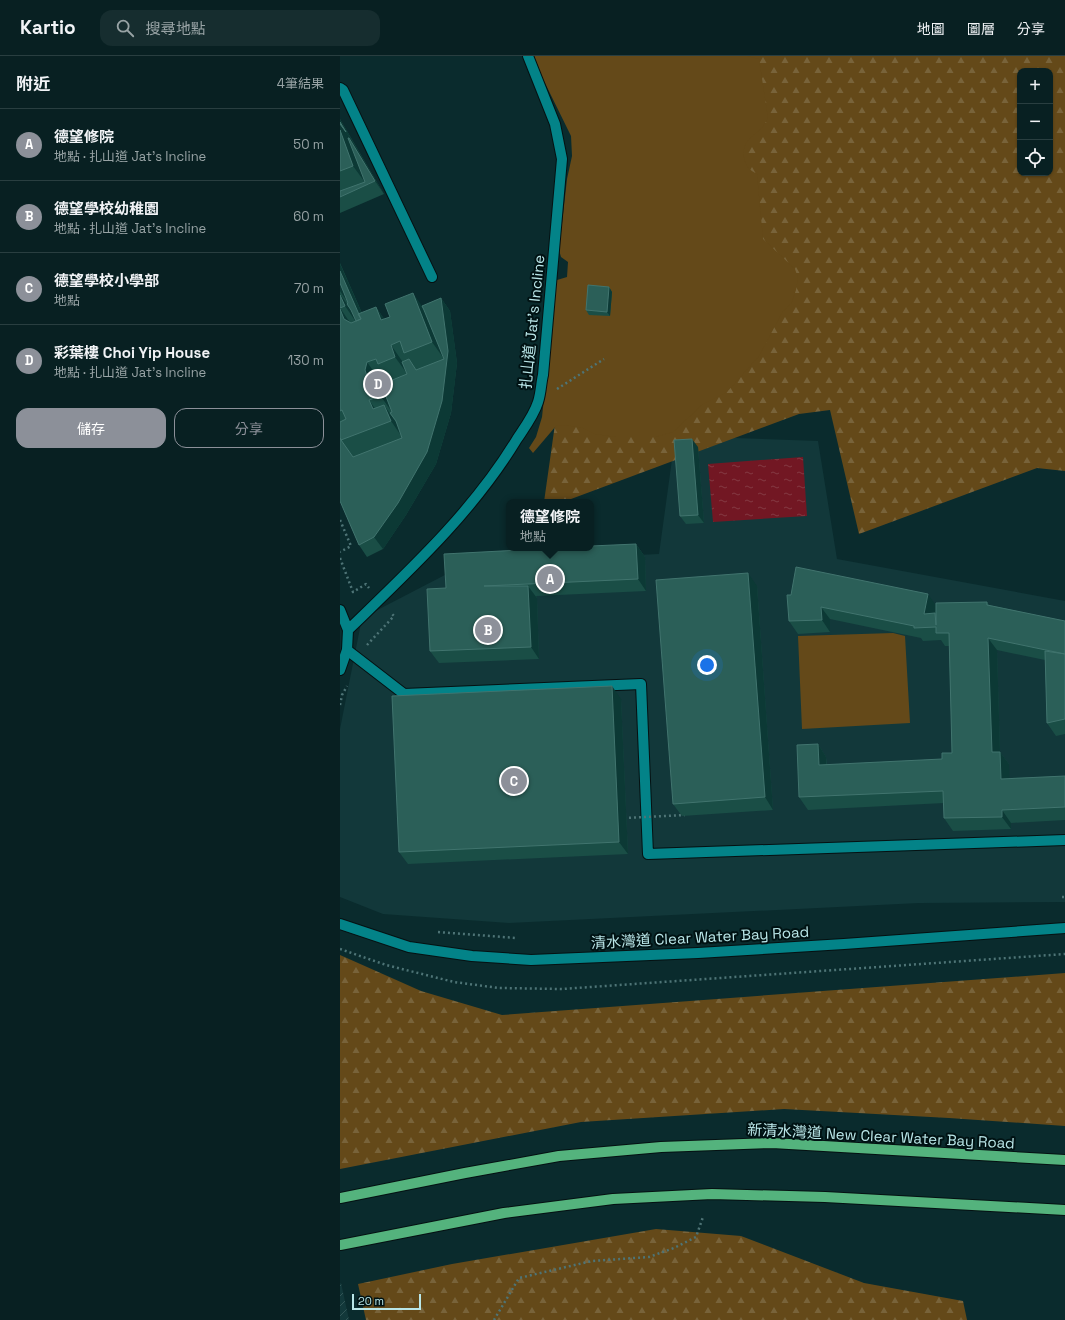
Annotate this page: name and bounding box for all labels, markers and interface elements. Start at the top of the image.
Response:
search box [100,10,380,46]
text: Kartio [20,15,76,40]
icon: search [114,17,136,39]
text: 搜尋地點 [146,19,206,38]
text: 地圖 [917,20,945,38]
text: 圖層 [967,20,995,38]
text: 分享 [1017,20,1045,38]
map controls [1017,68,1053,176]
button: + [1017,68,1053,104]
text: 附近 [16,73,50,95]
text: 4筆結果 [277,75,324,92]
button: − [1017,104,1053,140]
text: 德望修院 [54,127,114,146]
text: A [25,136,33,153]
text: 50 m [293,136,324,153]
button: locate [1017,140,1053,176]
text: 地點 · 扎山道 Jat's Incline [54,148,206,165]
text: 德望學校幼稚園 [54,199,159,218]
text: B [25,208,33,225]
text: 60 m [293,208,324,225]
text: 地點 · 扎山道 Jat's Incline [54,220,206,237]
street label: 扎山道 Jat's Incline [515,254,549,390]
text: 德望學校小學部 [54,271,159,290]
text: C [25,280,33,297]
text: 70 m [294,280,324,297]
text: 地點 [54,292,80,309]
text: 彩葉樓 Choi Yip House [54,343,210,362]
text: D [25,352,33,369]
text: 130 m [288,352,324,369]
text: 地點 · 扎山道 Jat's Incline [54,364,206,381]
pin: D [365,369,391,399]
button: 儲存 [16,408,166,448]
button: 分享 [174,408,324,448]
popup [506,499,594,551]
text: 德望修院 [520,507,580,526]
text: 地點 [520,528,546,545]
pin: A [537,564,563,594]
pin: B [475,615,501,645]
your location [697,655,717,675]
pin: C [501,766,527,796]
street label: 清水灣道 Clear Water Bay Road [590,922,810,952]
street label: 新清水灣道 New Clear Water Bay Road [747,1120,1015,1152]
scale bar [352,1292,421,1311]
text: 20 m [358,1294,384,1308]

